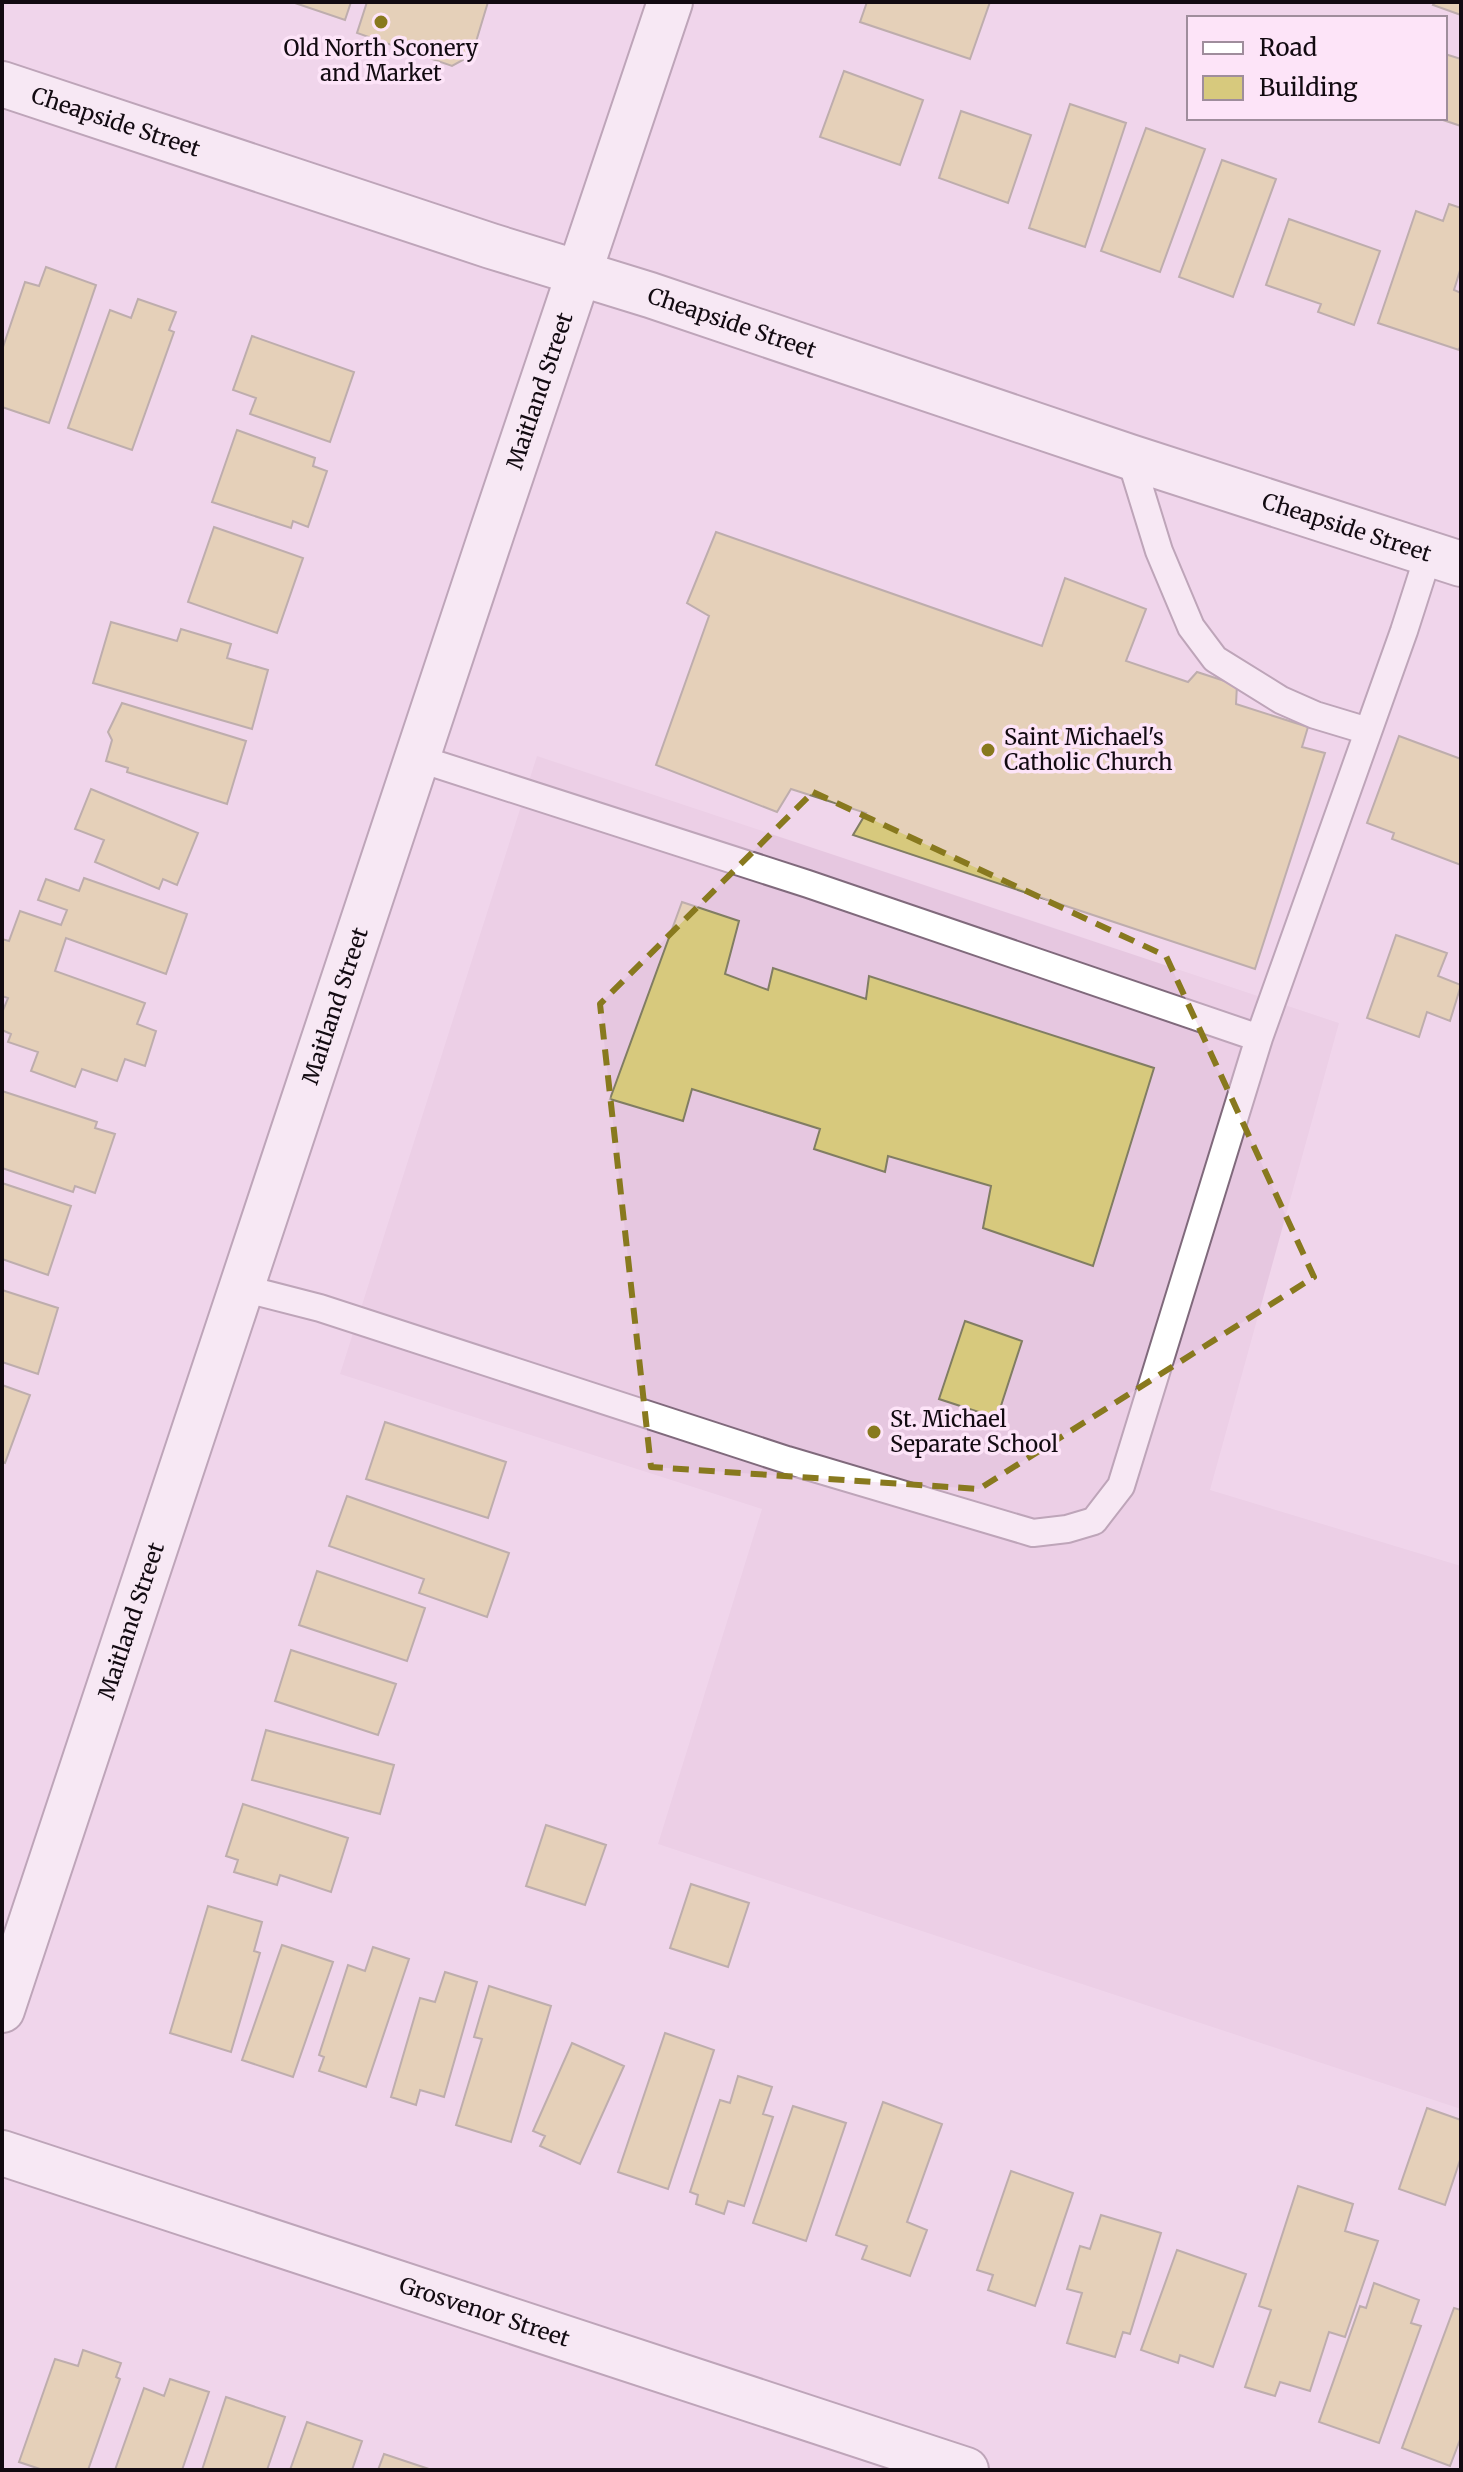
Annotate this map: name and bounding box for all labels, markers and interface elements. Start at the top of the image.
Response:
marker: Old North Sconery and Market [372,13,390,31]
legend [1187,16,1447,120]
text: Road [1259,32,1317,63]
place label: Old North Sconery and Market [284,34,479,87]
text: Building [1259,72,1358,103]
street label: Cheapside Street [28,81,204,163]
street label: Cheapside Street [644,281,820,364]
street label: Maitland Street [500,308,579,473]
street label: Cheapside Street [1259,487,1435,568]
place label: Saint Michael's Catholic Church [1004,723,1173,776]
marker: Saint Michael's Catholic Church [979,741,997,759]
street label: Maitland Street [296,923,374,1088]
place label: St. Michael Separate School [890,1405,1058,1458]
marker: St. Michael Separate School [865,1423,883,1441]
street label: Maitland Street [92,1538,170,1703]
street label: Grosvenor Street [396,2271,574,2353]

